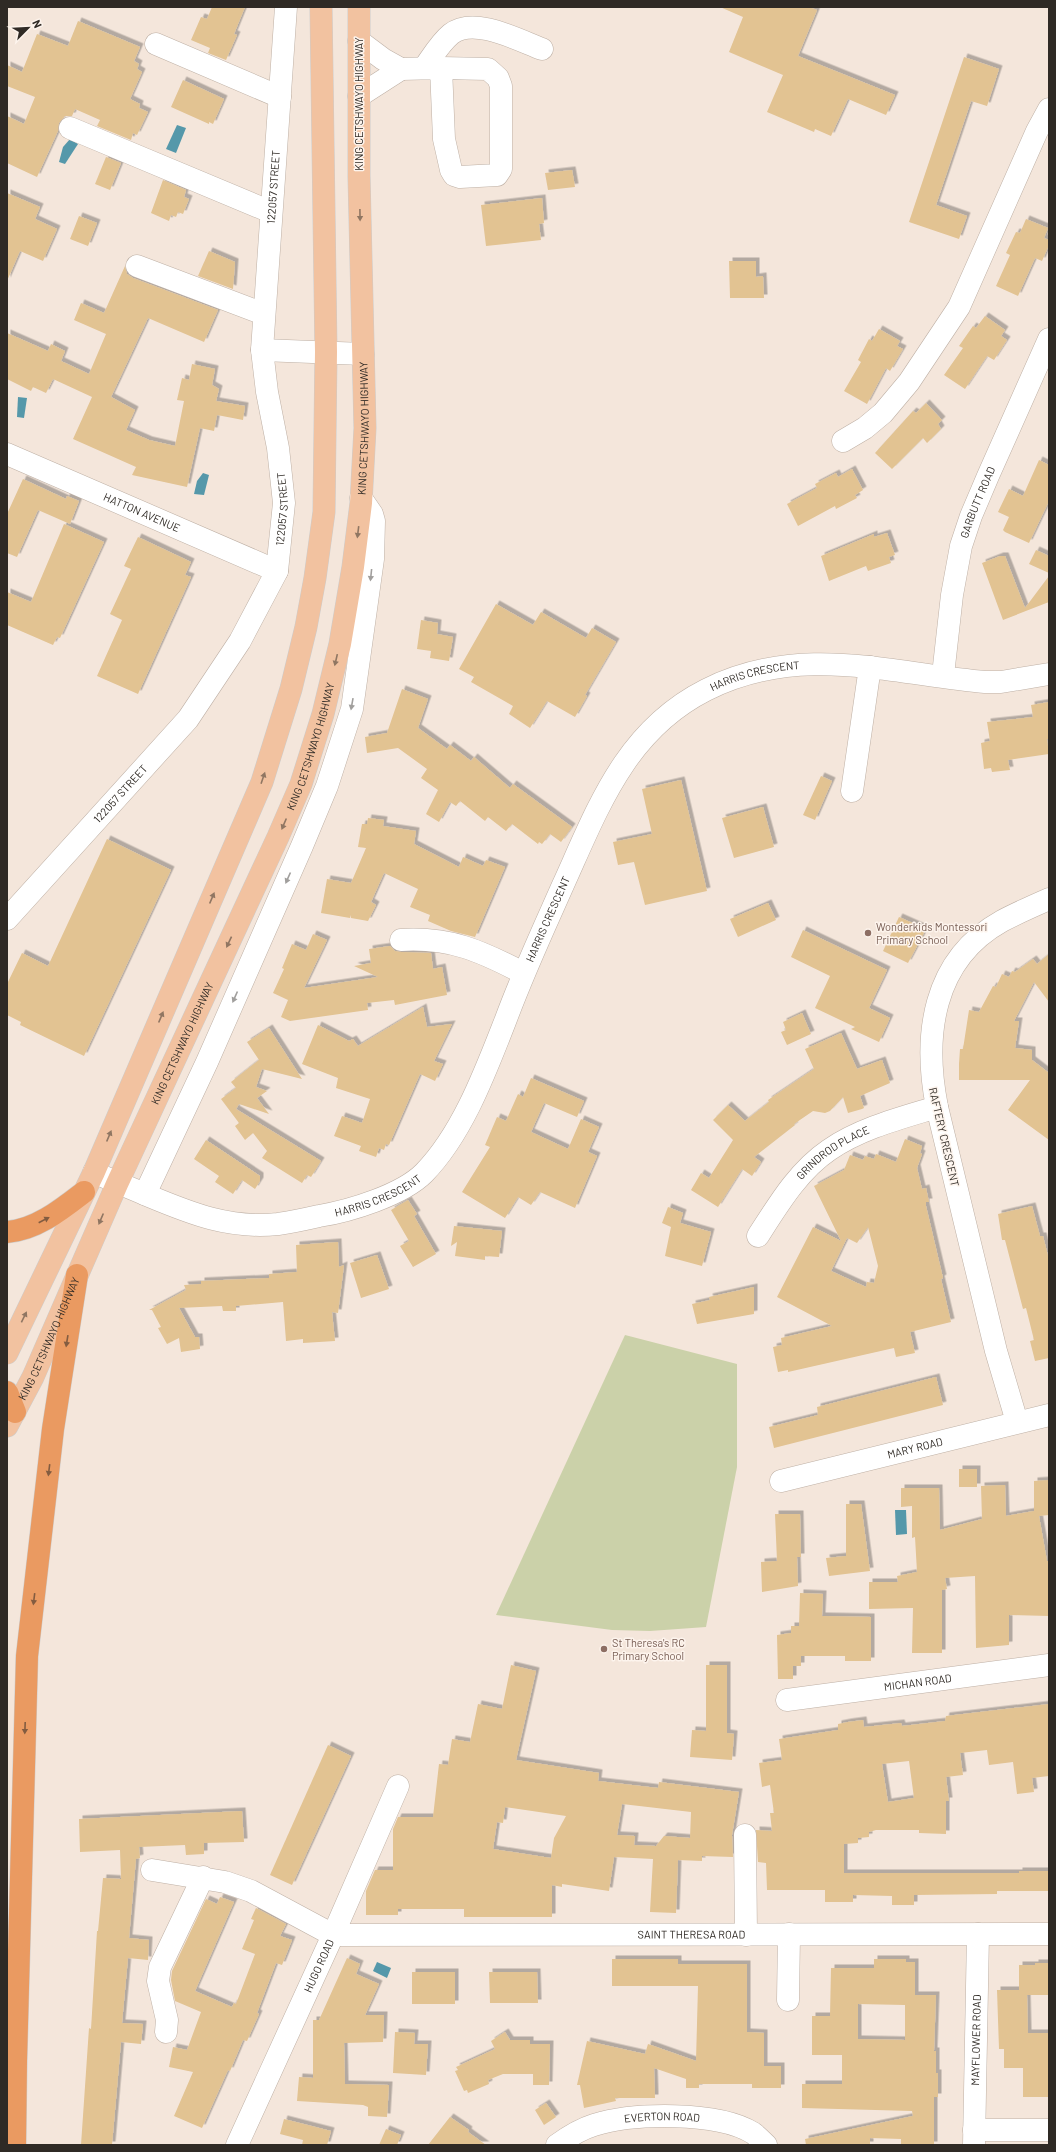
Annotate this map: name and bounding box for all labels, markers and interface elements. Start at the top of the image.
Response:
north arrow [8,8,48,48]
text: N [30,18,45,30]
street label: KING CETSHWAYO HIGHWAY [352,37,365,171]
street label: 122057 STREET [264,150,282,224]
one-way arrow [357,209,363,222]
street label: KING CETSHWAYO HIGHWAY [354,361,371,495]
street label: GARBUTT ROAD [957,464,997,540]
street label: 122057 STREET [273,472,290,546]
street label: HATTON AVENUE [102,490,183,534]
one-way arrow [354,526,361,538]
one-way arrow [368,569,374,581]
one-way arrow [332,654,338,667]
street label: HARRIS CRESCENT [708,658,800,693]
street label: KING CETSHWAYO HIGHWAY [283,681,336,812]
one-way arrow [349,698,355,710]
street label: 122057 STREET [90,762,150,825]
one-way arrow [260,772,266,784]
one-way arrow [281,818,287,830]
one-way arrow [285,872,291,884]
street label: HARRIS CRESCENT [523,874,572,964]
one-way arrow [209,892,215,903]
place label: Wonderkids Montessori Primary School [876,920,987,946]
marker: Wonderkids Montessori Primary School [863,928,873,938]
one-way arrow [226,936,232,948]
street label: KING CETSHWAYO HIGHWAY [148,980,216,1106]
one-way arrow [232,991,238,1002]
one-way arrow [157,1011,164,1023]
street label: RAFTERY CRESCENT [927,1086,962,1188]
street label: GRINDROD PLACE [793,1123,871,1182]
one-way arrow [106,1131,112,1142]
street label: HARRIS CRESCENT [333,1171,423,1219]
one-way arrow [98,1214,104,1225]
one-way arrow [38,1217,49,1223]
street label: KING CETSHWAYO HIGHWAY [15,1275,82,1402]
one-way arrow [21,1312,27,1323]
one-way arrow [64,1335,70,1347]
street label: MARY ROAD [886,1434,944,1461]
one-way arrow [45,1464,52,1476]
one-way arrow [30,1593,37,1605]
place label: St Theresa's RC Primary School [612,1636,685,1662]
marker: St Theresa's RC Primary School [599,1644,609,1654]
street label: MICHAN ROAD [883,1671,953,1693]
one-way arrow [22,1722,28,1735]
street label: SAINT THERESA ROAD [638,1927,746,1941]
street label: HUGO ROAD [301,1937,336,1994]
street label: MAYFLOWER ROAD [968,1994,983,2086]
street label: EVERTON ROAD [623,2109,701,2125]

